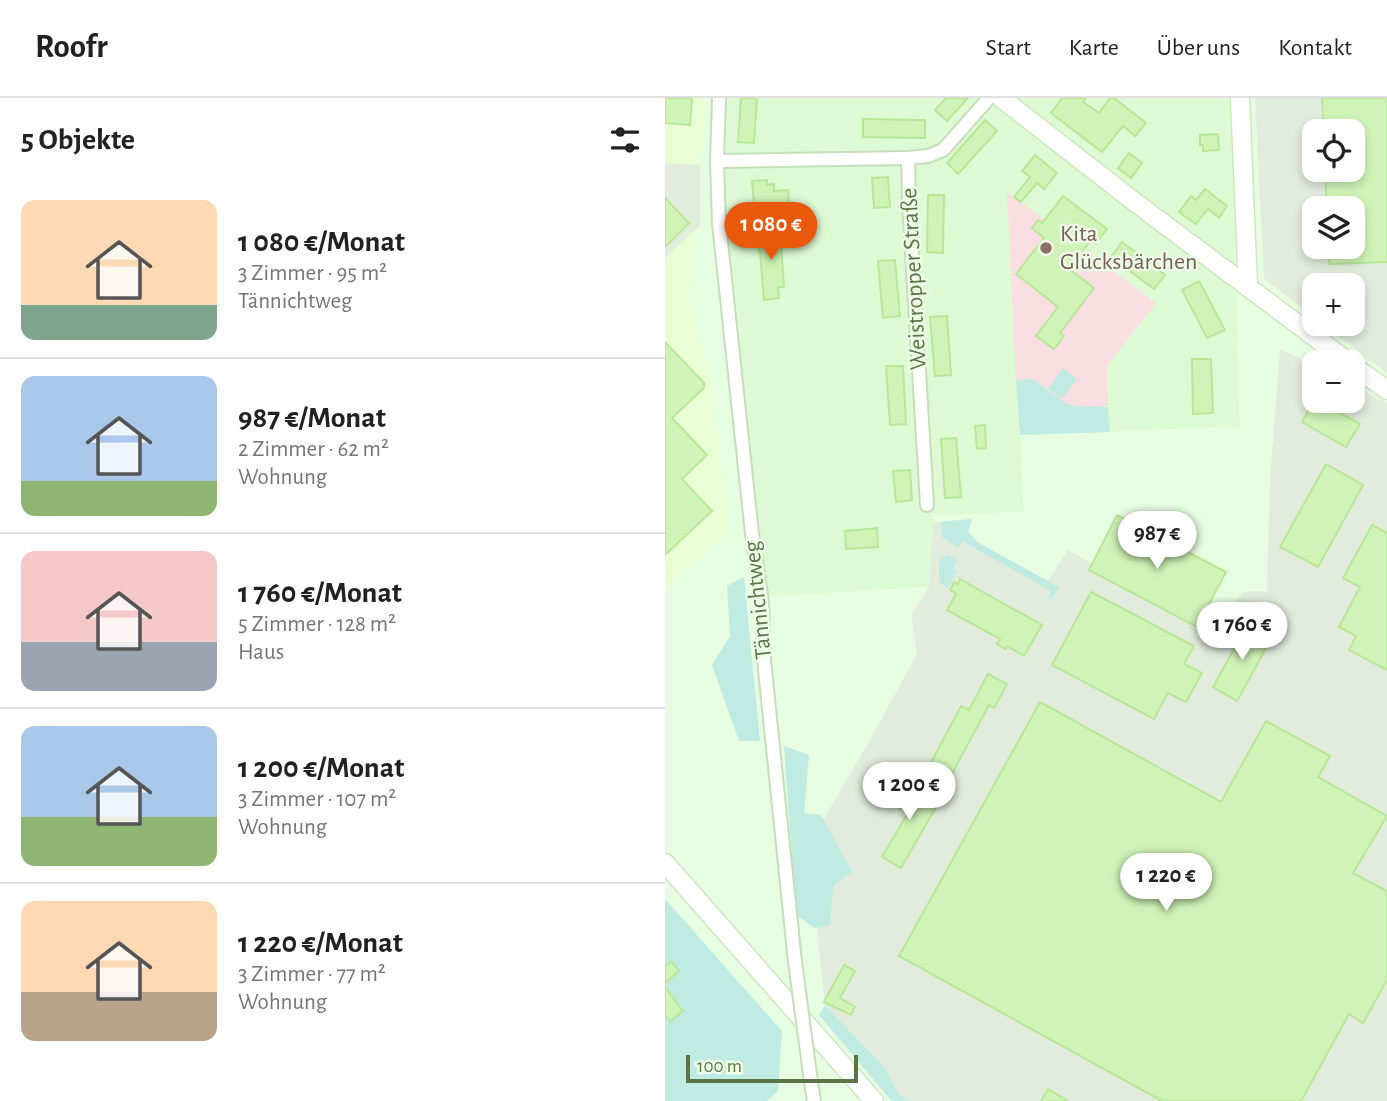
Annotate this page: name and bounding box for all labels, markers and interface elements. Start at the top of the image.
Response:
text: Roofr [35,31,108,64]
text: Start [986,36,1031,60]
text: Karte [1069,36,1119,60]
text: Über uns [1157,36,1240,60]
text: Kontakt [1278,36,1352,60]
map controls [1302,119,1365,413]
button: locate [1302,119,1365,182]
icon: filters [606,121,644,159]
text: 5 Objekte [21,125,135,155]
street label: Weistropper Straße [897,187,931,371]
button: layers [1302,196,1365,259]
pin: 1 080 € [706,202,836,262]
text: 1 080 € [740,213,802,236]
place label: Kita Glücksbärchen [1060,222,1197,274]
text: 1 080 €/Monat [238,227,405,257]
icon: home [77,228,161,312]
marker: Kita Glücksbärchen [1038,240,1054,256]
text: 3 Zimmer · 95 m² [238,262,387,285]
button: + [1302,273,1365,336]
text: Tännichtweg [238,290,352,313]
button: − [1302,350,1365,413]
text: 987 €/Monat [238,403,386,433]
icon: home [77,404,161,488]
text: 2 Zimmer · 62 m² [238,438,389,461]
text: Wohnung [238,466,327,489]
pin: 987 € [1108,512,1206,571]
text: 987 € [1134,522,1180,545]
street label: Tännichtweg [740,539,776,660]
text: 1 760 €/Monat [238,578,402,608]
icon: home [77,579,161,663]
pin: 1 760 € [1177,602,1307,662]
text: 5 Zimmer · 128 m² [238,613,396,636]
text: 1 760 € [1213,613,1272,636]
text: Haus [238,641,284,664]
text: 1 200 €/Monat [238,753,404,783]
icon: home [77,754,161,838]
pin: 1 200 € [844,762,974,822]
text: 1 200 € [879,773,939,796]
text: 3 Zimmer · 107 m² [238,788,396,811]
text: Wohnung [238,816,327,839]
pin: 1 220 € [1101,854,1231,913]
text: 1 220 € [1136,864,1196,887]
text: 1 220 €/Monat [238,928,403,958]
icon: home [77,929,161,1013]
text: 3 Zimmer · 77 m² [238,963,386,986]
text: Wohnung [238,991,327,1014]
scale bar [686,1052,857,1084]
text: 100 m [697,1057,742,1076]

